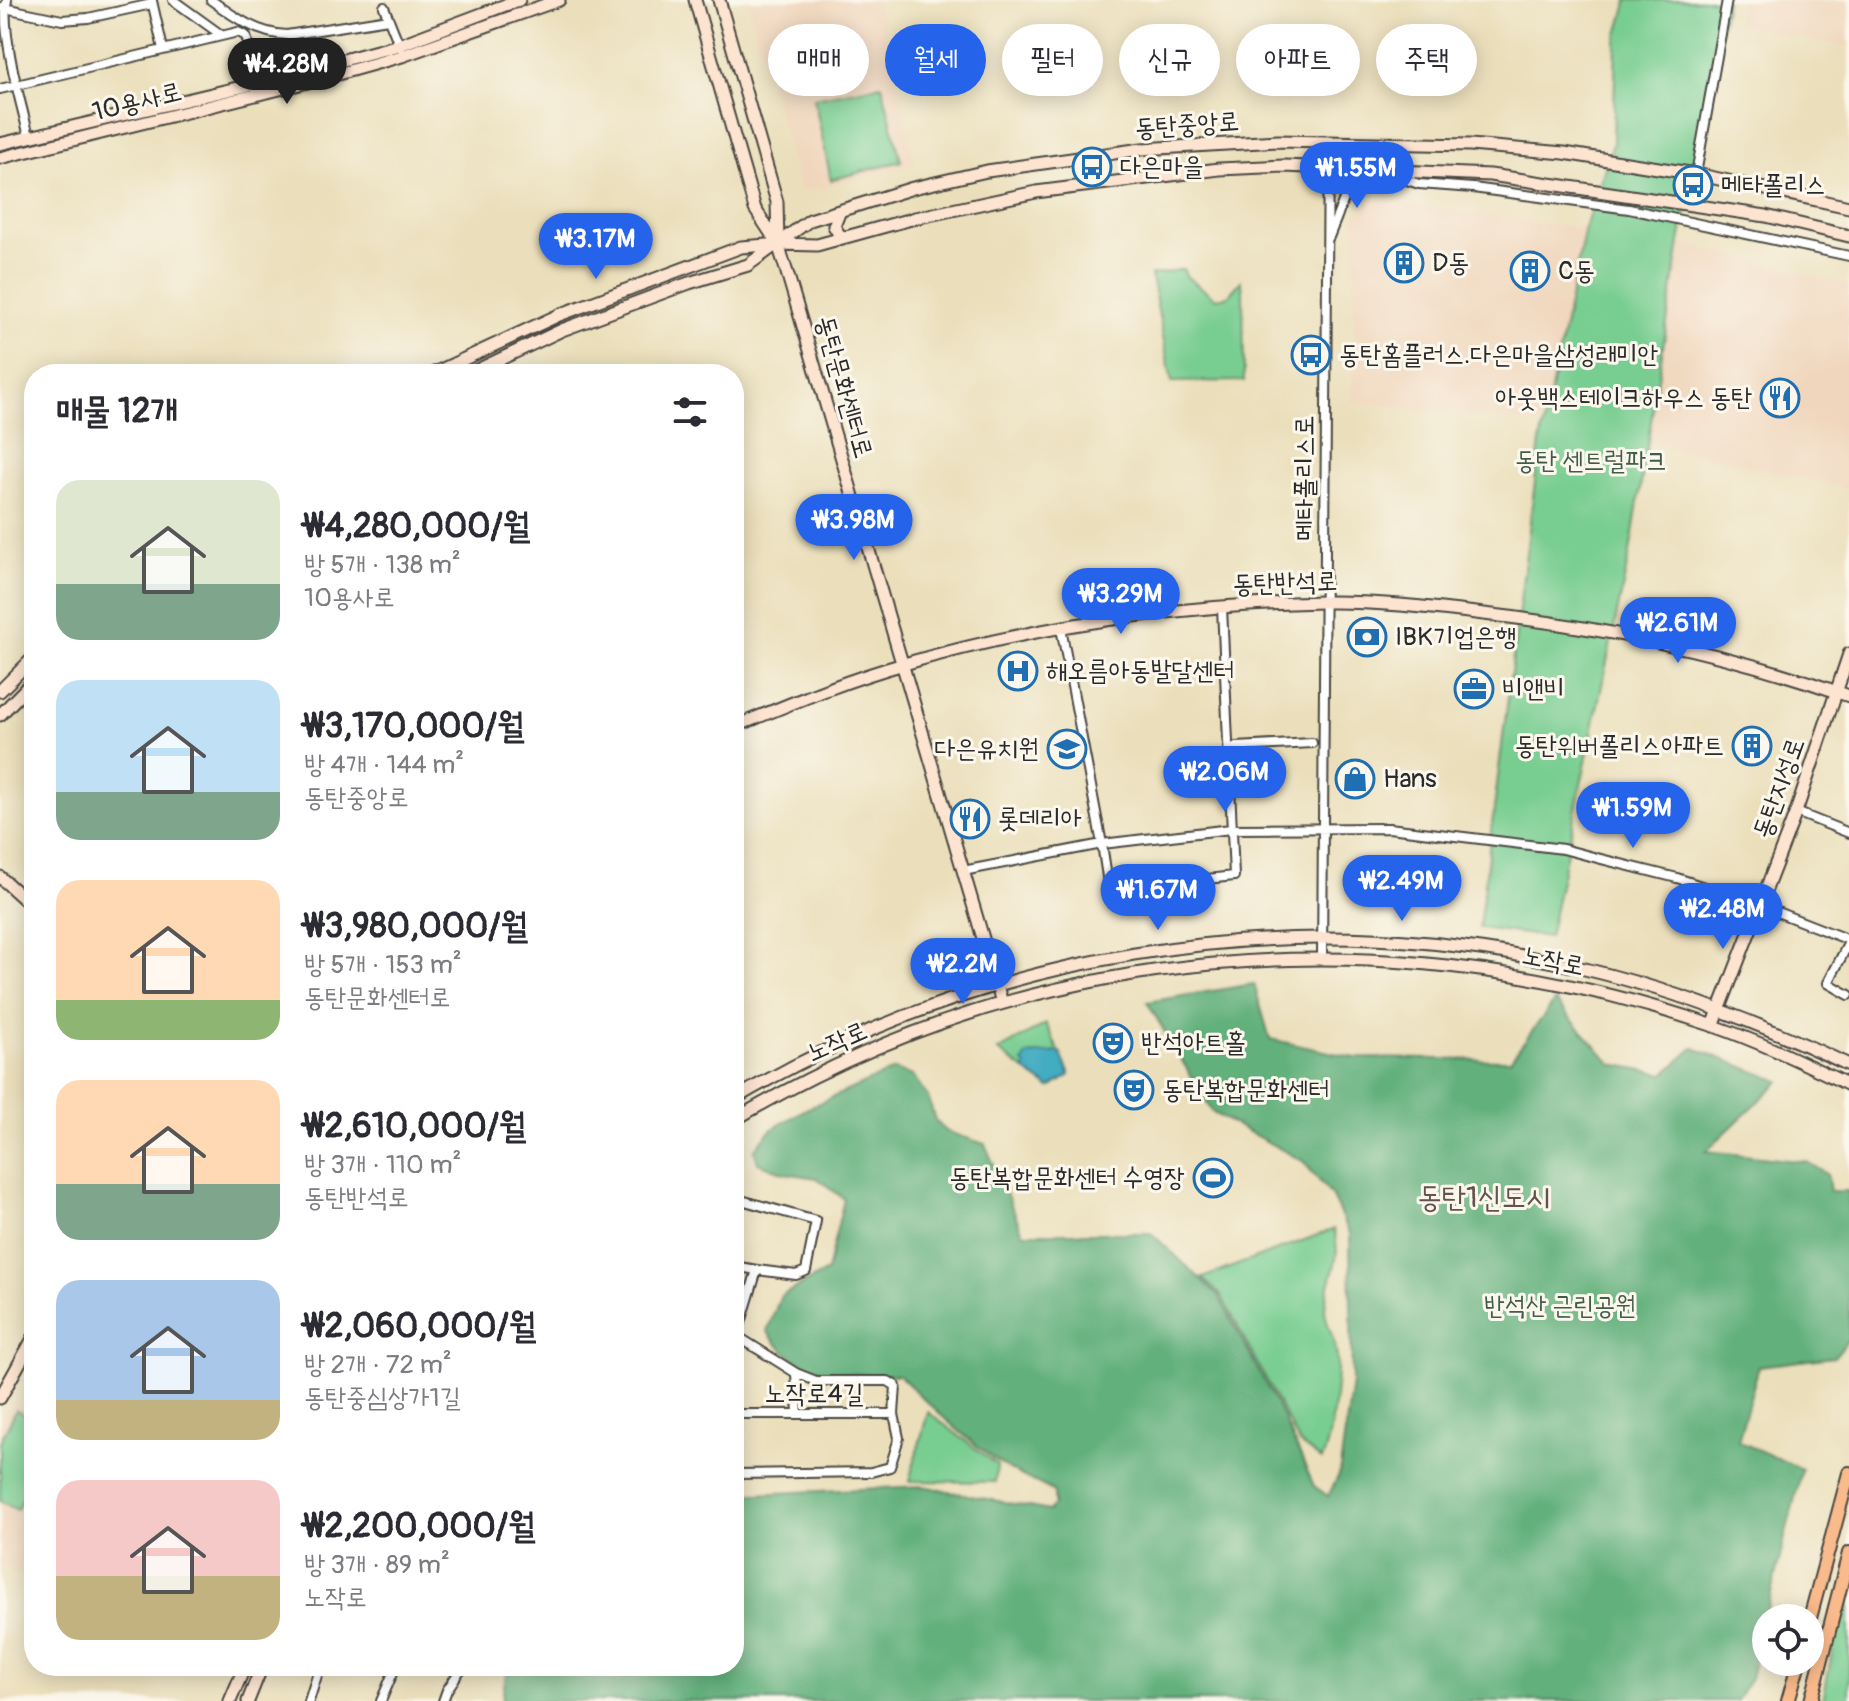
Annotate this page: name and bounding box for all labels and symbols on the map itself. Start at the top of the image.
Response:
pin: ₩4.28M [222,38,352,106]
street label: 10용사로 [89,76,185,128]
street label: 동탄중앙로 [1134,105,1240,145]
pin: ₩1.55M [1292,142,1422,210]
bus stop icon: 다은마을 [1071,146,1113,188]
place label: 다은마을 [1120,151,1204,183]
bus stop icon: 메타폴리스 [1672,164,1714,206]
place label: 메타폴리스 [1721,169,1826,201]
pin: ₩3.17M [531,213,661,281]
building icon: D동 [1383,242,1425,284]
place label: D동 [1432,247,1469,279]
building icon: C동 [1509,250,1551,292]
place label: C동 [1558,255,1595,287]
street label: 동탄문화센터로 [808,312,880,462]
bus stop icon: 동탄홈플러스.다은마을삼성래미안 [1290,334,1332,376]
place label: 동탄홈플러스.다은마을삼성래미안 [1339,339,1659,371]
restaurant icon: 아웃백스테이크하우스 동탄 [1759,377,1801,419]
place label: 아웃백스테이크하우스 동탄 [1495,382,1752,414]
street label: 메타폴리스로 [1289,415,1321,541]
park label: 동탄 센트럴파크 [1515,445,1667,477]
pin: ₩3.98M [789,494,919,562]
street label: 동탄반석로 [1232,565,1338,601]
pin: ₩3.29M [1056,568,1186,636]
pin: ₩2.61M [1613,597,1743,665]
bank icon: IBK기업은행 [1346,616,1388,658]
place label: IBK기업은행 [1395,621,1516,653]
hospital icon: 해오름아동발달센터 [997,650,1039,692]
place label: 해오름아동발달센터 [1046,655,1234,687]
office icon: 비앤비 [1453,668,1495,710]
place label: 비앤비 [1502,673,1565,705]
building icon: 동탄위버폴리스아파트 [1731,725,1773,767]
school or university icon: 다은유치원 [1046,728,1088,770]
place label: 동탄위버폴리스아파트 [1515,730,1724,762]
place label: 다은유치원 [934,733,1039,765]
street label: 동탄지성로 [1746,733,1812,843]
pin: ₩2.06M [1160,746,1290,814]
shop icon: Hans [1334,758,1376,800]
place label: Hans [1383,763,1437,795]
pin: ₩1.59M [1568,782,1698,850]
restaurant icon: 롯데리아 [949,798,991,840]
place label: 롯데리아 [998,803,1082,835]
pin: ₩2.49M [1337,855,1467,923]
pin: ₩1.67M [1093,864,1223,932]
pin: ₩2.48M [1658,883,1788,951]
pin: ₩2.2M [907,938,1019,1006]
street label: 노작로 [1519,939,1587,983]
street label: 노작로 [802,1015,872,1069]
theatre icon: 반석아트홀 [1092,1022,1134,1064]
place label: 반석아트홀 [1141,1027,1246,1059]
theatre icon: 동탄복합문화센터 [1113,1069,1155,1111]
place label: 동탄복합문화센터 [1162,1074,1329,1106]
sports icon: 동탄복합문화센터 수영장 [1192,1157,1234,1199]
place label: 동탄복합문화센터 수영장 [949,1162,1185,1194]
district label: 동탄1신도시 [1418,1179,1550,1216]
park label: 반석산 근린공원 [1484,1290,1636,1322]
street label: 노작로4길 [765,1378,863,1410]

